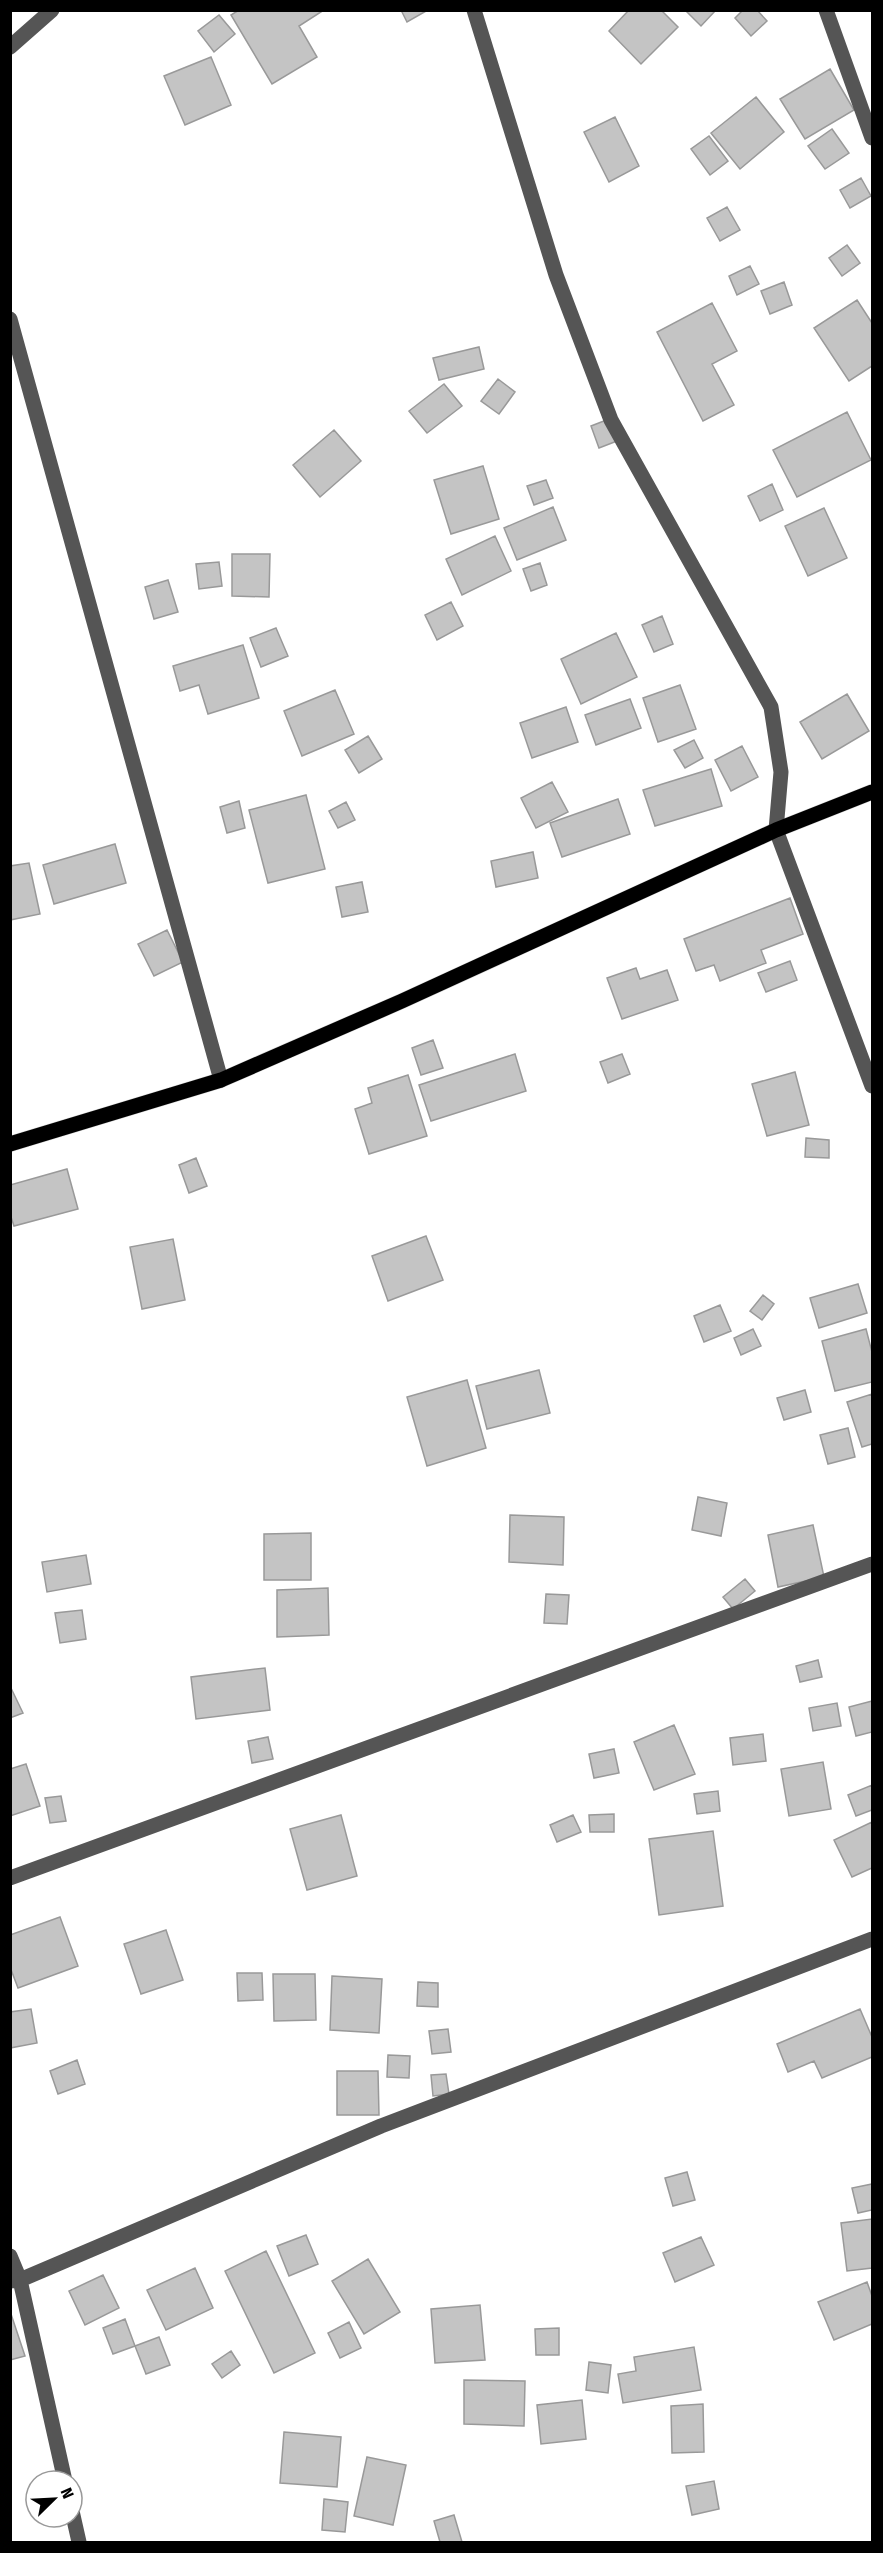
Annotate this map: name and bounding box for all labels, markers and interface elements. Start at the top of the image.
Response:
north arrow [24,2469,84,2529]
text: N [57,2485,78,2501]

